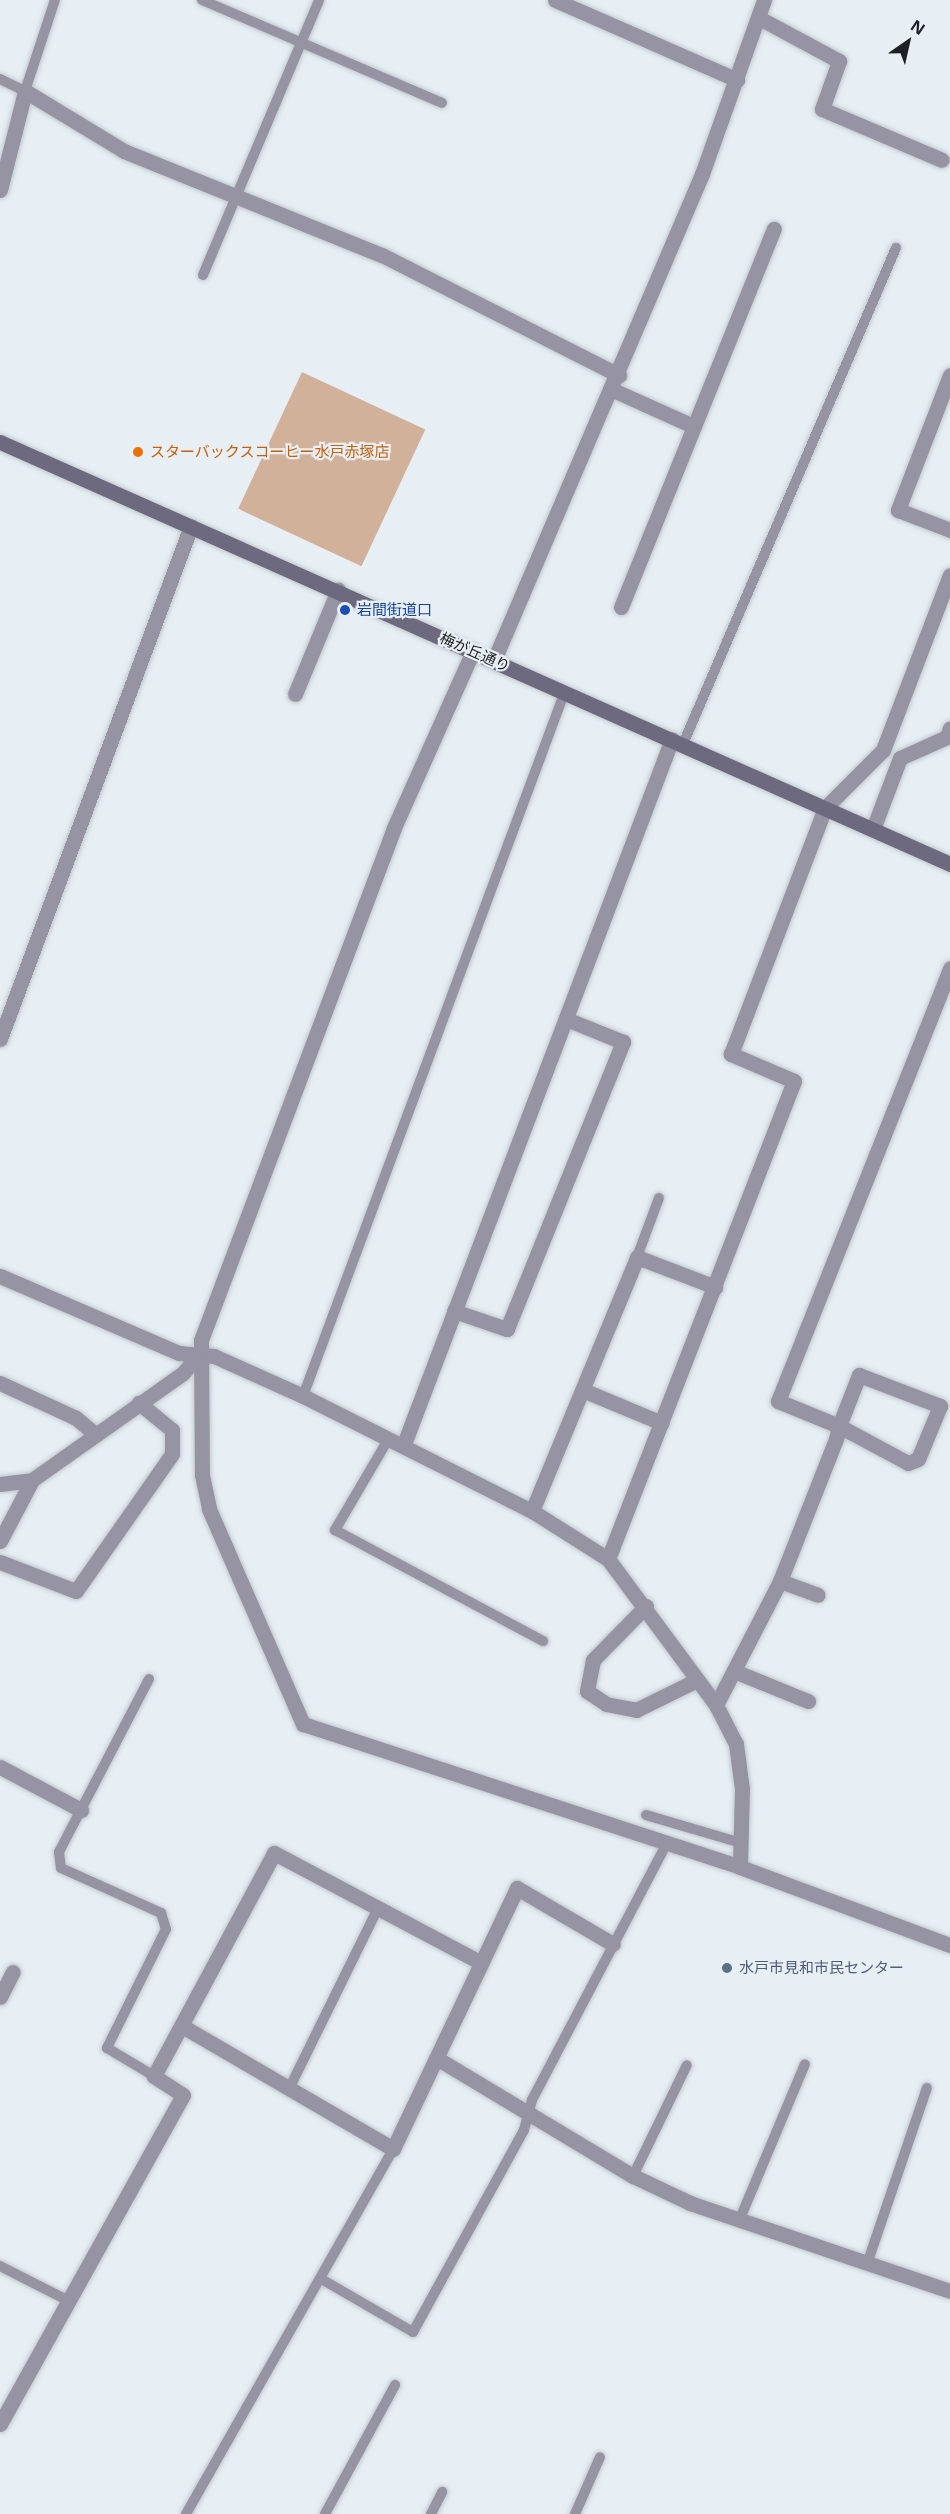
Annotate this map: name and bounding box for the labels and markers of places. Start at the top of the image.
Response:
place label: スターバックスコーヒー水戸赤塚店 [150,443,390,461]
marker: スターバックスコーヒー水戸赤塚店 [131,445,145,459]
place label: 岩間街道口 [357,601,432,619]
marker: 岩間街道口 [338,603,352,617]
place label: 水戸市見和市民センター [739,1959,904,1977]
marker: 水戸市見和市民センター [720,1961,734,1975]

